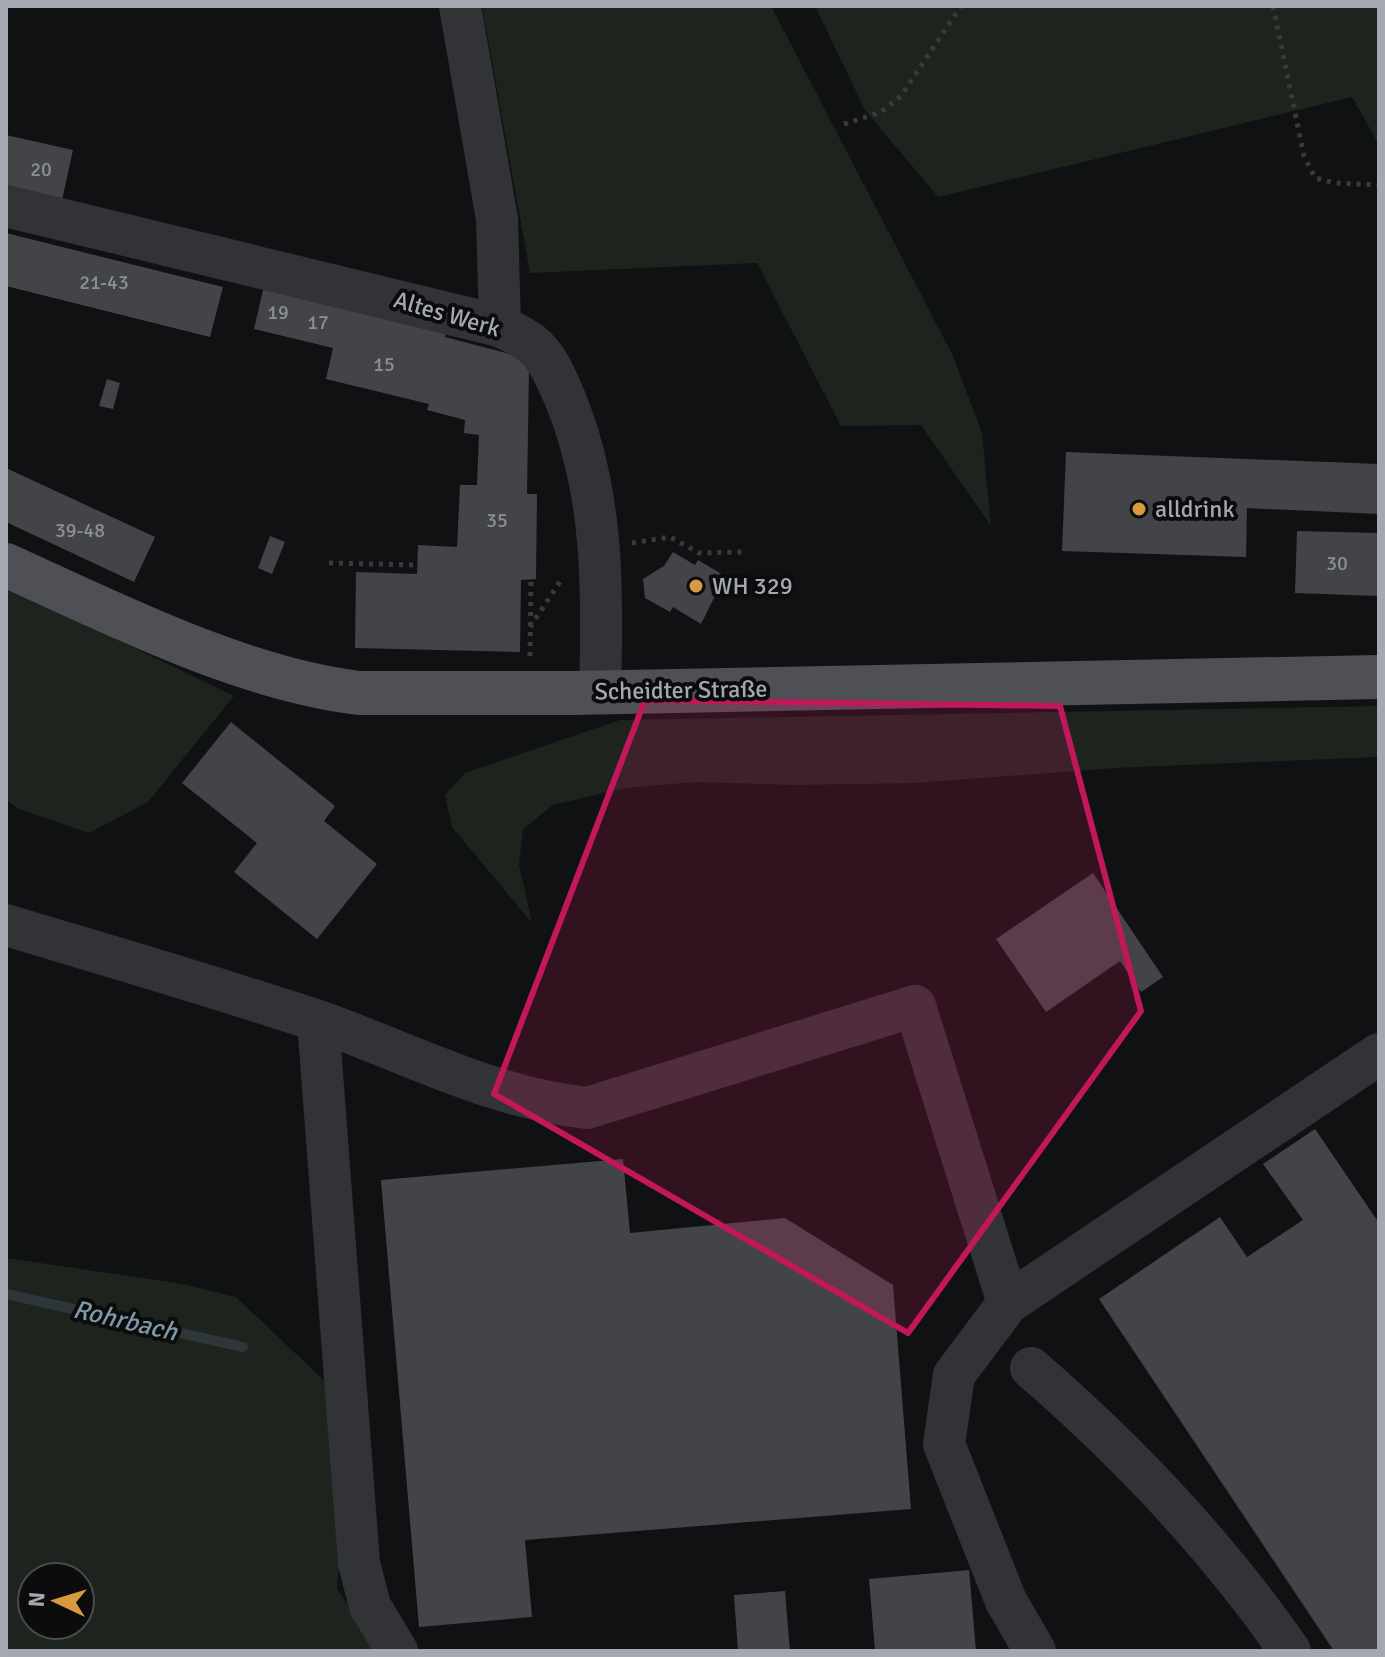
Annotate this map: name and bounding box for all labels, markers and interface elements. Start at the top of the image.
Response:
house number: 20 [30,157,52,182]
house number: 21-43 [79,270,129,295]
street label: Altes Werk [390,285,504,343]
house number: 19 [267,300,289,325]
house number: 17 [307,310,329,335]
house number: 15 [373,352,395,377]
place label: alldrink [1155,494,1234,524]
marker: alldrink [1130,500,1148,518]
house number: 35 [486,508,508,533]
house number: 39-48 [55,518,105,543]
house number: 30 [1326,551,1348,576]
place label: WH 329 [712,571,793,601]
marker: WH 329 [687,577,705,595]
street label: Scheidter Straße [594,673,768,707]
water label: Rohrbach [70,1294,181,1349]
north arrow [16,1561,96,1641]
text: N [23,1591,51,1608]

